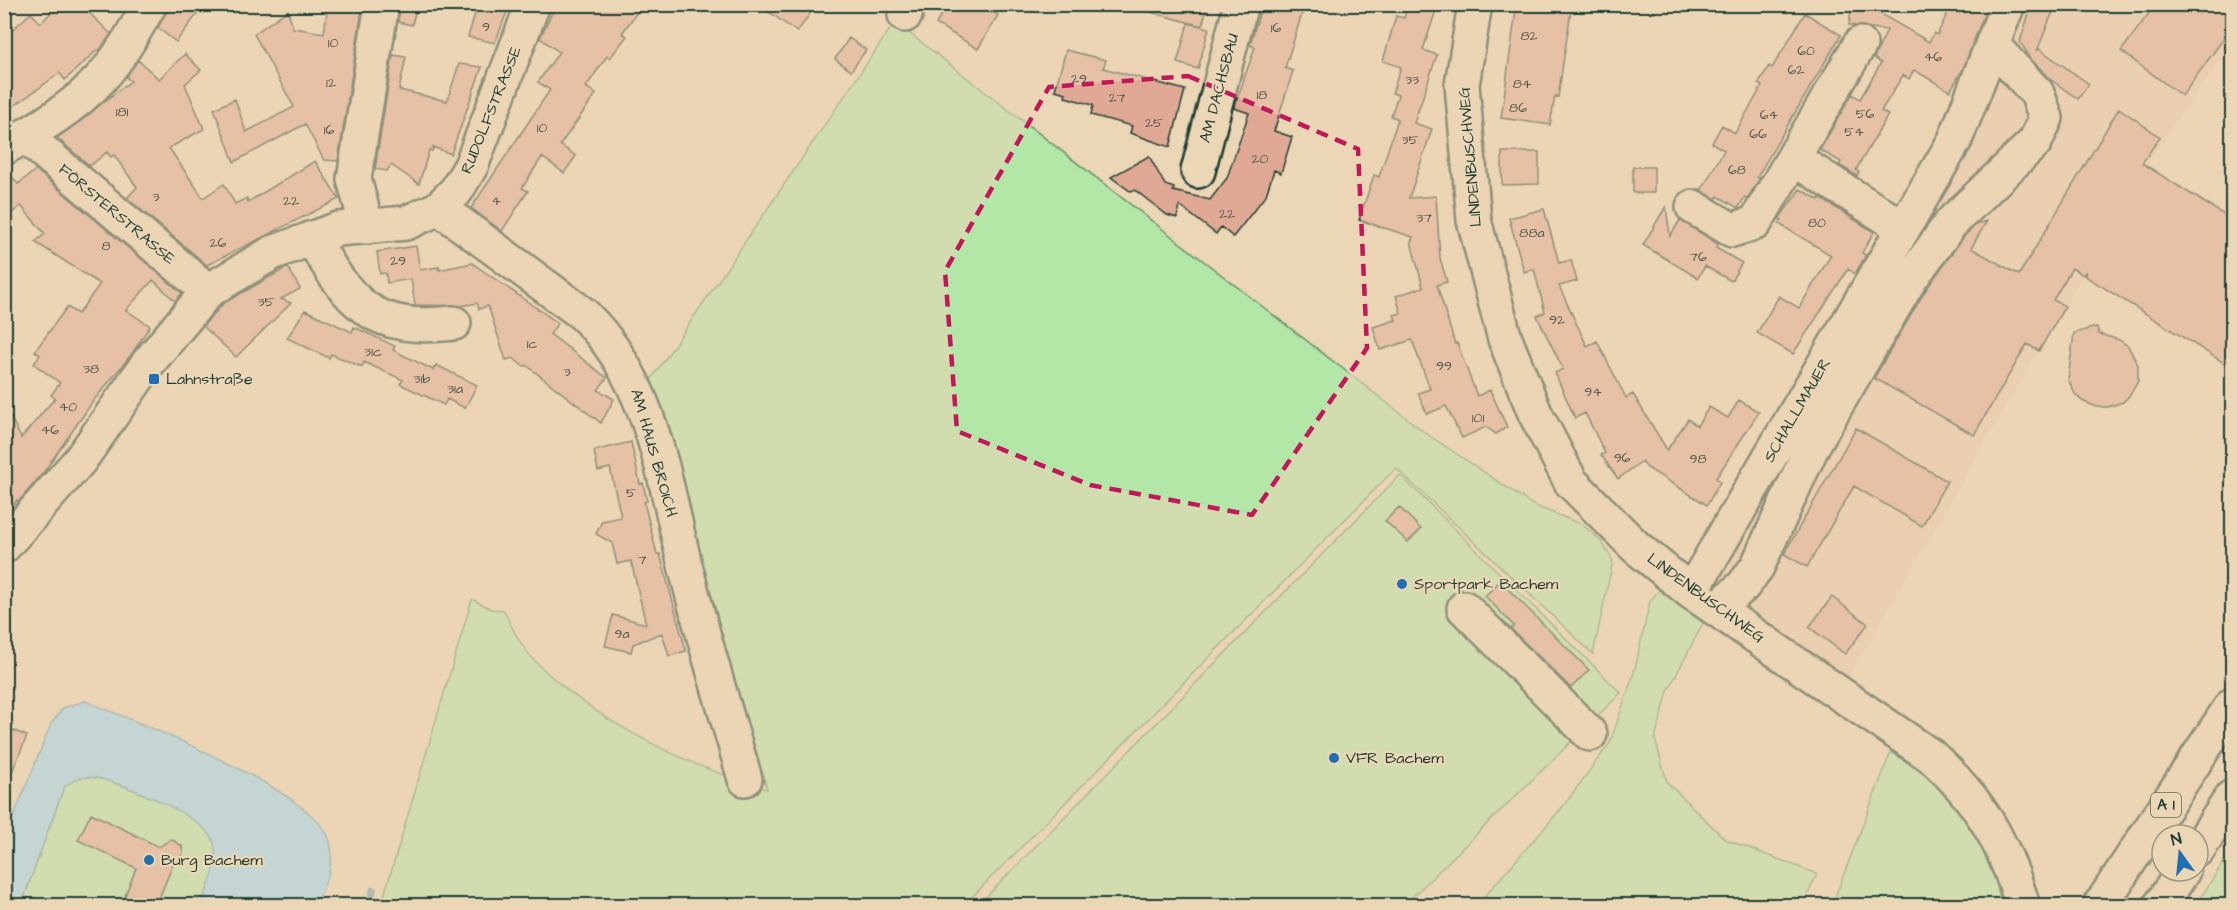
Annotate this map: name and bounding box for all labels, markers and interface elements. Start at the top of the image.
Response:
house number: 9 [482,17,490,37]
house number: 16 [1271,18,1282,38]
house number: 82 [1520,26,1538,46]
street label: AM DACHSBAU [1194,31,1244,145]
house number: 10 [328,33,338,53]
house number: 60 [1797,41,1815,61]
street label: RUDOLFSTRASSE [455,43,527,177]
house number: 46 [1924,47,1942,67]
house number: 62 [1788,60,1804,80]
house number: 29 [1071,69,1087,89]
house number: 33 [1405,70,1419,90]
house number: 12 [326,73,336,93]
house number: 84 [1513,74,1532,94]
house number: 18 [1257,85,1267,105]
street label: LINDENBUSCHWEG [1453,86,1487,228]
house number: 27 [1109,88,1126,108]
house number: 86 [1509,98,1527,118]
house number: 181 [116,102,129,122]
house number: 56 [1856,104,1875,124]
house number: 64 [1760,105,1779,125]
house number: 25 [1145,113,1163,133]
house number: 10 [537,118,547,138]
house number: 16 [324,120,335,140]
house number: 54 [1844,122,1864,142]
house number: 66 [1749,124,1767,144]
house number: 35 [1401,130,1419,150]
house number: 20 [1252,149,1269,169]
street label: FÖRSTERSTRASSE [54,159,181,270]
house number: 68 [1728,160,1746,180]
house number: 3 [152,187,160,207]
house number: 22 [283,191,299,211]
house number: 4 [491,191,501,211]
house number: 22 [1219,204,1235,224]
house number: 37 [1416,208,1432,228]
house number: 80 [1808,213,1826,233]
house number: 88a [1519,223,1545,243]
house number: 26 [210,233,227,253]
house number: 8 [101,236,111,256]
house number: 76 [1689,247,1707,267]
house number: 29 [390,251,406,271]
house number: 35 [257,292,275,312]
house number: 92 [1549,310,1565,330]
house number: 1c [527,334,537,354]
house number: 31c [364,342,382,362]
street label: SCHALLMAUER [1758,354,1836,466]
house number: 99 [1436,356,1452,376]
house number: 38 [83,359,99,379]
house number: 3 [563,362,571,382]
place label: Lahnstraße [166,368,253,390]
house number: 31b [414,369,431,389]
marker: Lahnstraße [147,372,161,386]
house number: 31a [447,379,463,399]
house number: 94 [1584,382,1602,402]
street label: AM HAUS BROICH [625,386,683,520]
house number: 40 [59,397,77,417]
house number: 101 [1472,408,1484,428]
house number: 46 [41,420,59,440]
house number: 96 [1614,448,1631,468]
house number: 98 [1689,449,1707,469]
house number: 5 [626,483,636,503]
street label: LINDENBUSCHWEG [1643,548,1769,648]
house number: 7 [638,550,647,570]
place label: Sportpark Bachem [1414,573,1559,595]
marker: Sportpark Bachem [1395,577,1409,591]
house number: 9a [614,624,630,644]
place label: VFR Bachem [1346,747,1444,769]
marker: VFR Bachem [1327,751,1341,765]
road number: A 1 [2151,793,2181,817]
north arrow [2150,823,2210,883]
text: N [2169,828,2184,851]
place label: Burg Bachem [161,849,263,872]
marker: Burg Bachem [142,853,156,867]

